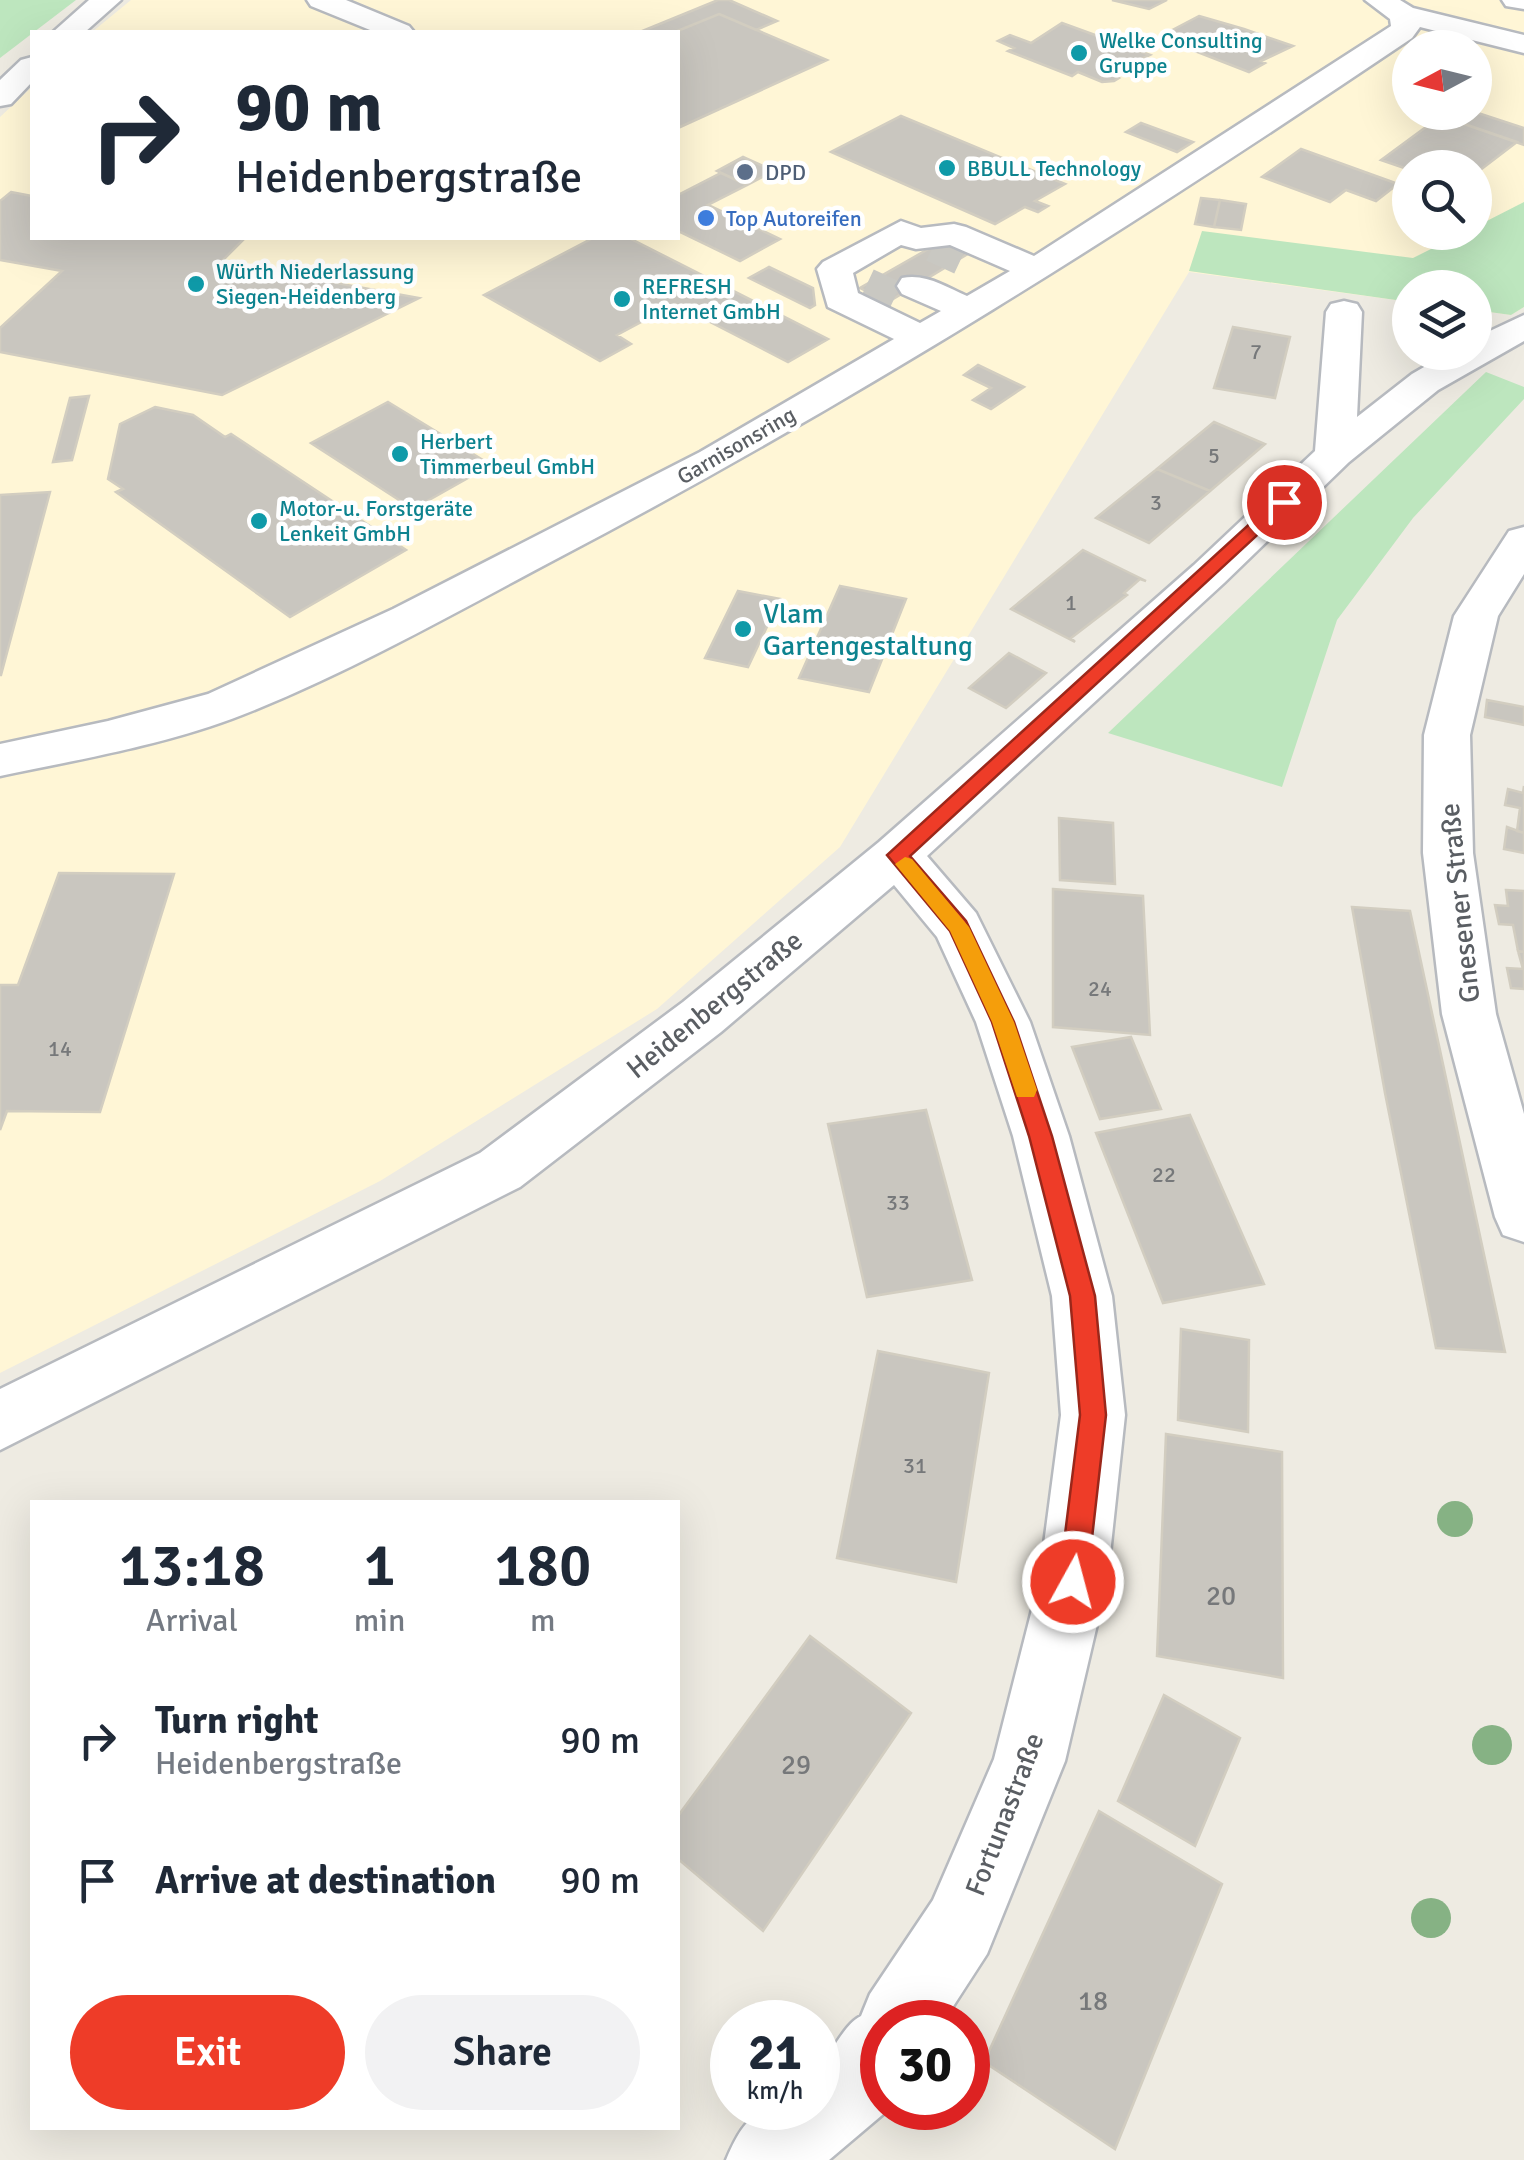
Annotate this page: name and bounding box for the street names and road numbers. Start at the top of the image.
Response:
street label: Garnisonsring [672,401,800,490]
street label: Gnesener Straße [1433,801,1487,1004]
street label: Heidenbergstraße [620,924,809,1086]
street label: Fortunastraße [958,1728,1052,1901]

